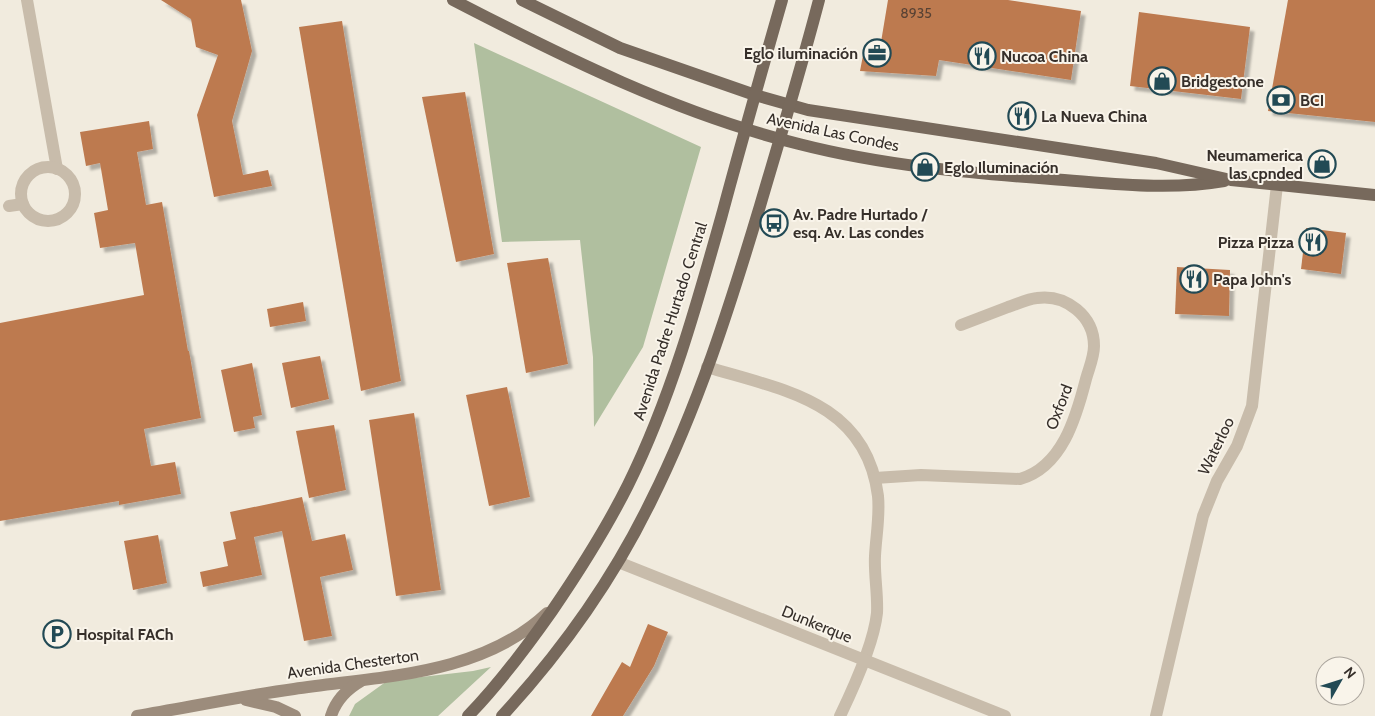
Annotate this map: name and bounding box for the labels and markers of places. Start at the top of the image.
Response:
office icon: Eglo iluminación [862,38,892,68]
restaurant icon: Nucoa China [967,41,997,71]
place label: Eglo iluminación [744,44,858,63]
place label: Nucoa China [1001,47,1088,66]
shop icon: Bridgestone [1147,66,1177,96]
place label: Bridgestone [1181,72,1264,91]
bank icon: BCI [1266,85,1296,115]
place label: BCI [1300,91,1324,110]
restaurant icon: La Nueva China [1007,101,1037,131]
place label: La Nueva China [1041,107,1147,126]
place label: Neumamerica las cpnded [1206,146,1303,183]
shop icon: Neumamerica las cpnded [1307,149,1337,179]
shop icon: Eglo Iluminación [910,152,940,182]
place label: Eglo Iluminación [944,158,1059,177]
place label: Av. Padre Hurtado / esq. Av. Las condes [793,205,928,242]
bus stop icon: Av. Padre Hurtado / esq. Av. Las condes [759,208,789,238]
restaurant icon: Pizza Pizza [1298,227,1328,257]
place label: Pizza Pizza [1218,233,1294,252]
restaurant icon: Papa John's [1179,264,1209,294]
place label: Papa John's [1213,270,1292,289]
parking icon: Hospital FACh [42,619,72,649]
place label: Hospital FACh [76,625,174,644]

